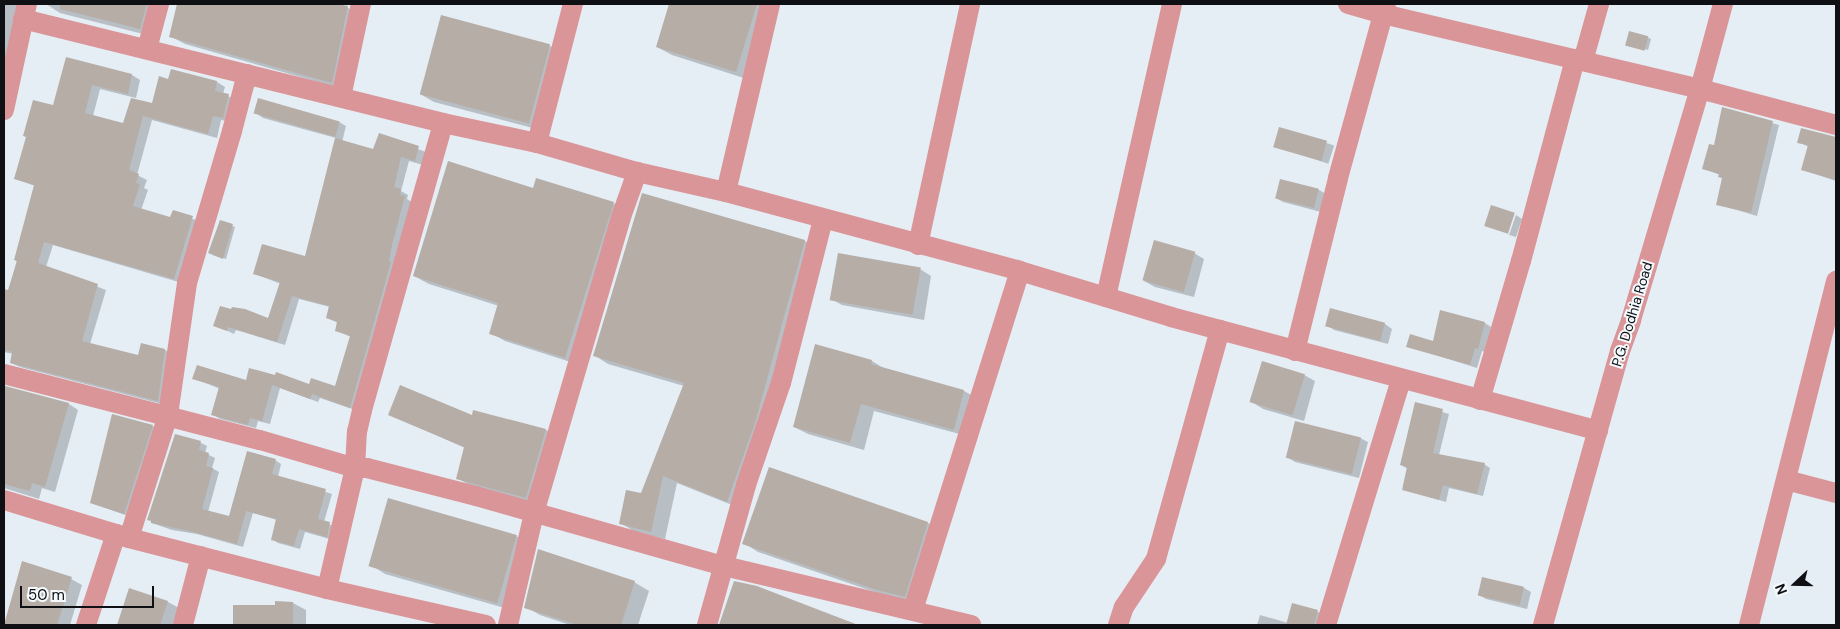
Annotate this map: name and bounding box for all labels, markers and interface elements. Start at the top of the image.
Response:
street label: P.G. Dodhia Road [1608,260,1656,368]
north arrow [1770,559,1820,609]
scale bar [22,576,156,608]
text: N [1771,581,1791,597]
text: 50 m [28,585,65,605]

